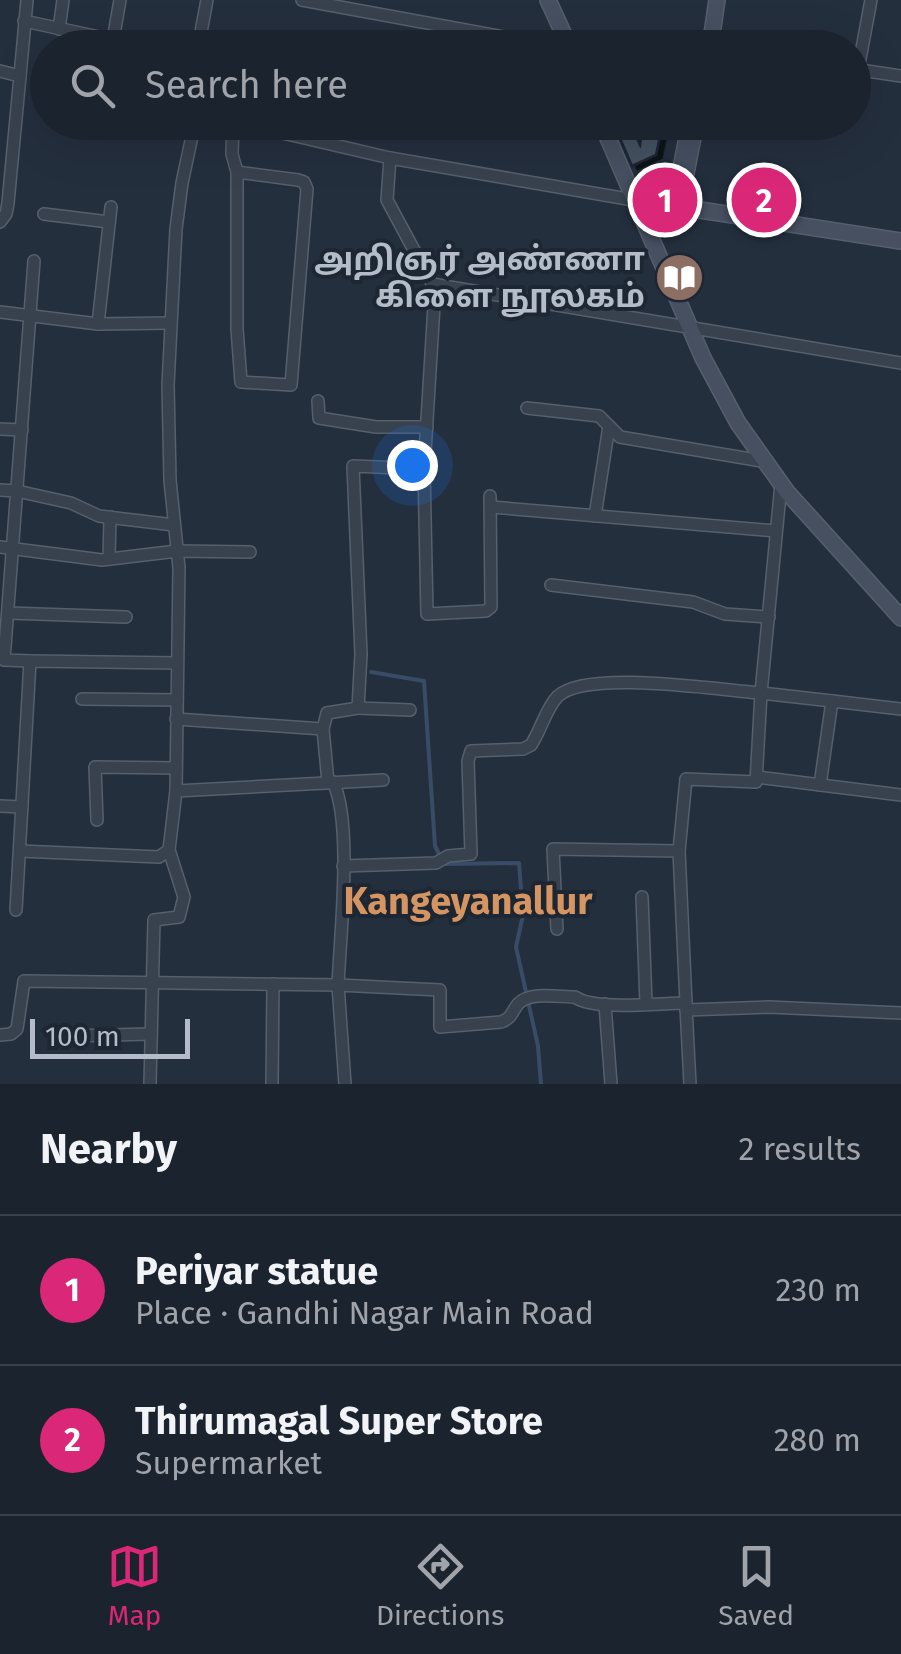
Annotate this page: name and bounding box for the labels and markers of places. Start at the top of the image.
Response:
pin: 1 [632,162,698,238]
pin: 2 [732,162,796,238]
place label: அறிஞர் அண்ணா கிளை நூலகம் [314,240,645,318]
library icon: அறிஞர் அண்ணா கிளை நூலகம் [654,251,706,303]

